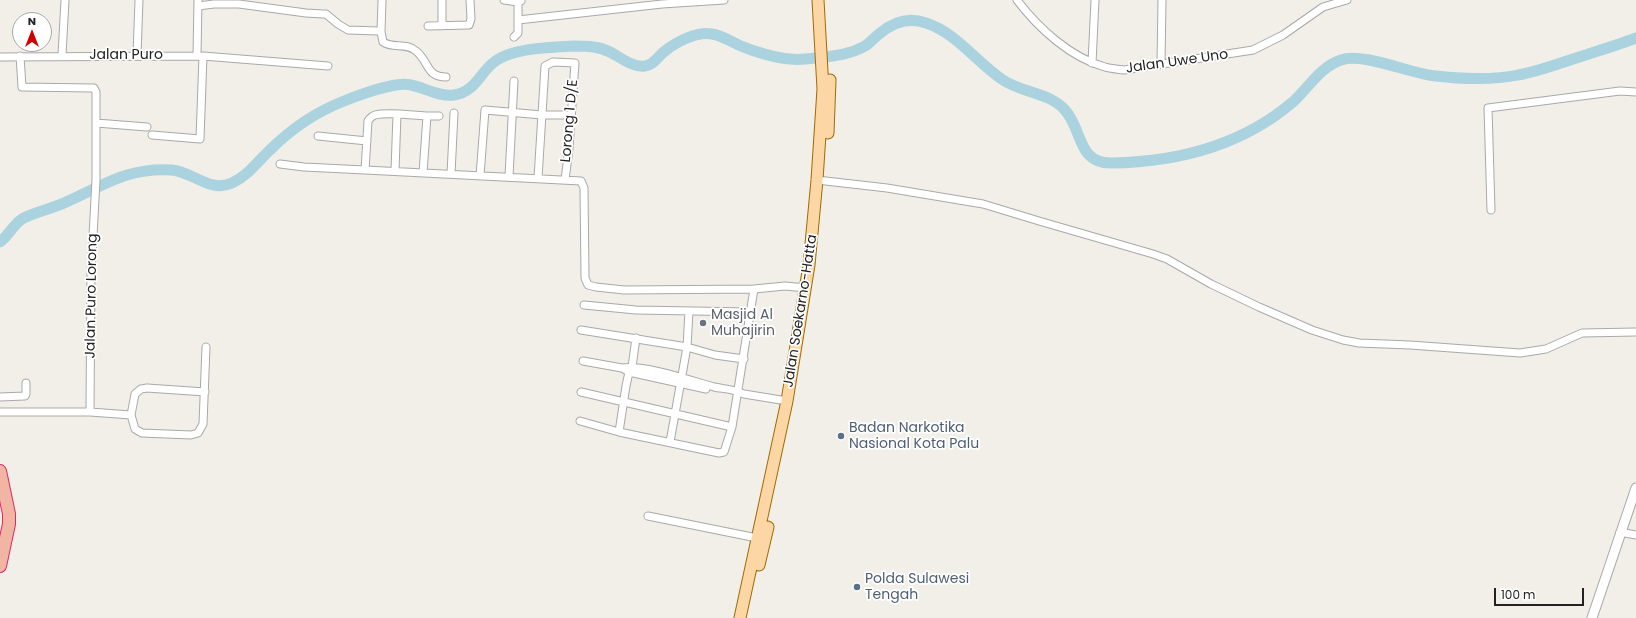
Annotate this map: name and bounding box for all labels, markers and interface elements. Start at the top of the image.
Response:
north arrow [12,12,52,52]
text: N [28,13,36,29]
street label: Jalan Uwe Uno [1125,46,1229,78]
street label: Jalan Puro [89,47,163,63]
street label: Lorong 1 D/E [558,79,582,163]
street label: Jalan Puro Lorong [83,233,101,359]
street label: Jalan Soekarno-Hatta [781,233,821,389]
place label: Masjid Al Muhajirin [711,307,775,340]
marker: Masjid Al Muhajirin [698,318,708,328]
place label: Badan Narkotika Nasional Kota Palu [849,420,979,452]
marker: Badan Narkotika Nasional Kota Palu [836,431,846,441]
place label: Polda Sulawesi Tengah [865,571,969,604]
scale bar [1496,580,1586,606]
marker: Polda Sulawesi Tengah [852,582,862,592]
text: 100 m [1501,586,1535,603]

